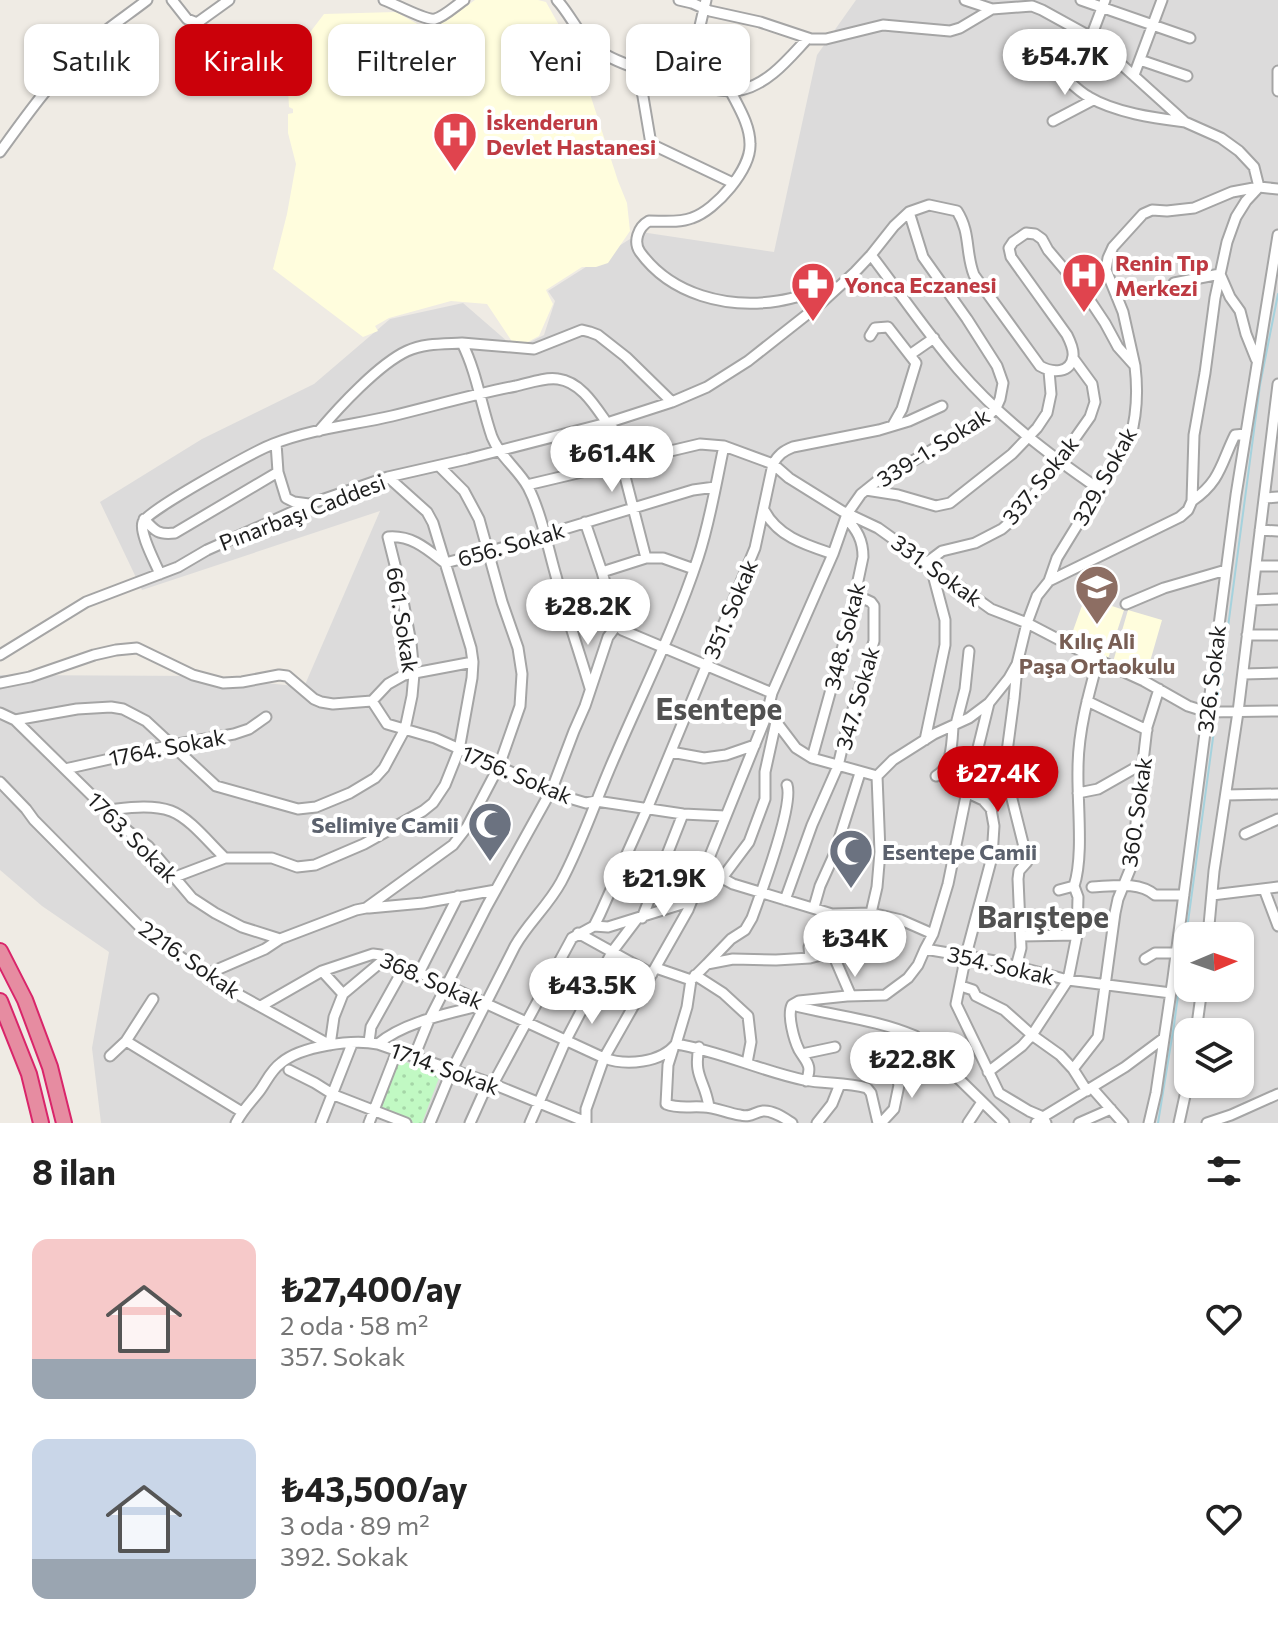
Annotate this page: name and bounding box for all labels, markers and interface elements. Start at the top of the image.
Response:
chip: Satılık [24,24,159,96]
chip: Kiralık [175,24,312,96]
chip: Filtreler [328,24,485,96]
chip: Yeni [501,24,610,96]
chip: Daire [626,24,750,96]
pin: ₺54.7K [1000,29,1130,97]
text: ₺54.7K [1021,39,1109,70]
place label: İskenderun Devlet Hastanesi [486,108,656,160]
hospital icon: İskenderun Devlet Hastanesi [431,110,479,173]
place label: Renin Tıp Merkezi [1115,249,1209,301]
hospital icon: Renin Tıp Merkezi [1060,251,1108,314]
pharmacy icon: Yonca Eczanesi [789,260,837,323]
place label: Yonca Eczanesi [844,271,997,298]
street label: 339-1. Sokak [872,402,994,492]
street label: 329. Sokak [1066,422,1142,530]
pin: ₺61.4K [547,426,677,494]
street label: 337. Sokak [996,430,1084,530]
text: ₺61.4K [568,436,656,467]
street label: Pınarbaşı Caddesi [215,468,389,556]
street label: 656. Sokak [455,516,568,572]
street label: 331. Sokak [886,528,988,612]
street label: 351. Sokak [697,555,763,663]
school or university icon: Kılıç Ali Paşa Ortaokulu [1073,563,1121,626]
street label: 661. Sokak [381,565,425,675]
pin: ₺28.2K [523,579,653,647]
street label: 348. Sokak [818,580,870,692]
text: ₺28.2K [544,589,632,620]
street label: 326. Sokak [1191,623,1231,734]
place label: Kılıç Ali Paşa Ortaokulu [1019,627,1175,679]
street label: 347. Sokak [829,643,885,753]
district label: Esentepe [656,689,782,726]
street label: 1764. Sokak [106,722,228,772]
street label: 1756. Sokak [458,739,576,809]
pin: ₺27.4K [933,746,1063,814]
street label: 360. Sokak [1115,755,1157,869]
text: ₺27.4K [955,756,1041,787]
street label: 1763. Sokak [82,786,184,888]
mosque icon: Selimiye Camii [466,800,514,863]
place label: Selimiye Camii [311,811,459,838]
mosque icon: Esentepe Camii [827,827,875,890]
place label: Esentepe Camii [882,838,1037,865]
pin: ₺21.9K [599,851,729,919]
text: ₺21.9K [622,861,706,892]
district label: Barıştepe [977,897,1109,935]
pin: ₺34K [808,911,902,979]
street label: 2216. Sokak [134,914,246,1004]
text: ₺34K [821,921,889,952]
north arrow [1174,922,1254,1002]
map controls [1174,922,1254,1098]
street label: 354. Sokak [945,940,1057,990]
street label: 368. Sokak [376,945,488,1015]
pin: ₺43.5K [527,958,657,1026]
text: ₺43.5K [547,968,637,999]
button: layers [1174,1018,1254,1098]
pin: ₺22.8K [847,1032,977,1100]
street label: 1714. Sokak [387,1036,503,1100]
text: ₺22.8K [868,1042,956,1073]
icon: filters [1202,1149,1246,1193]
text: 8 ilan [32,1150,116,1192]
text: ₺27,400/ay [280,1267,462,1309]
icon: home [96,1271,192,1367]
icon: heart [1202,1297,1246,1341]
text: 2 oda · 58 m² [280,1309,428,1340]
text: 357. Sokak [280,1340,405,1371]
text: ₺43,500/ay [280,1467,468,1509]
icon: home [96,1471,192,1567]
icon: heart [1202,1497,1246,1541]
text: 3 oda · 89 m² [280,1509,430,1540]
text: 392. Sokak [280,1540,409,1571]

